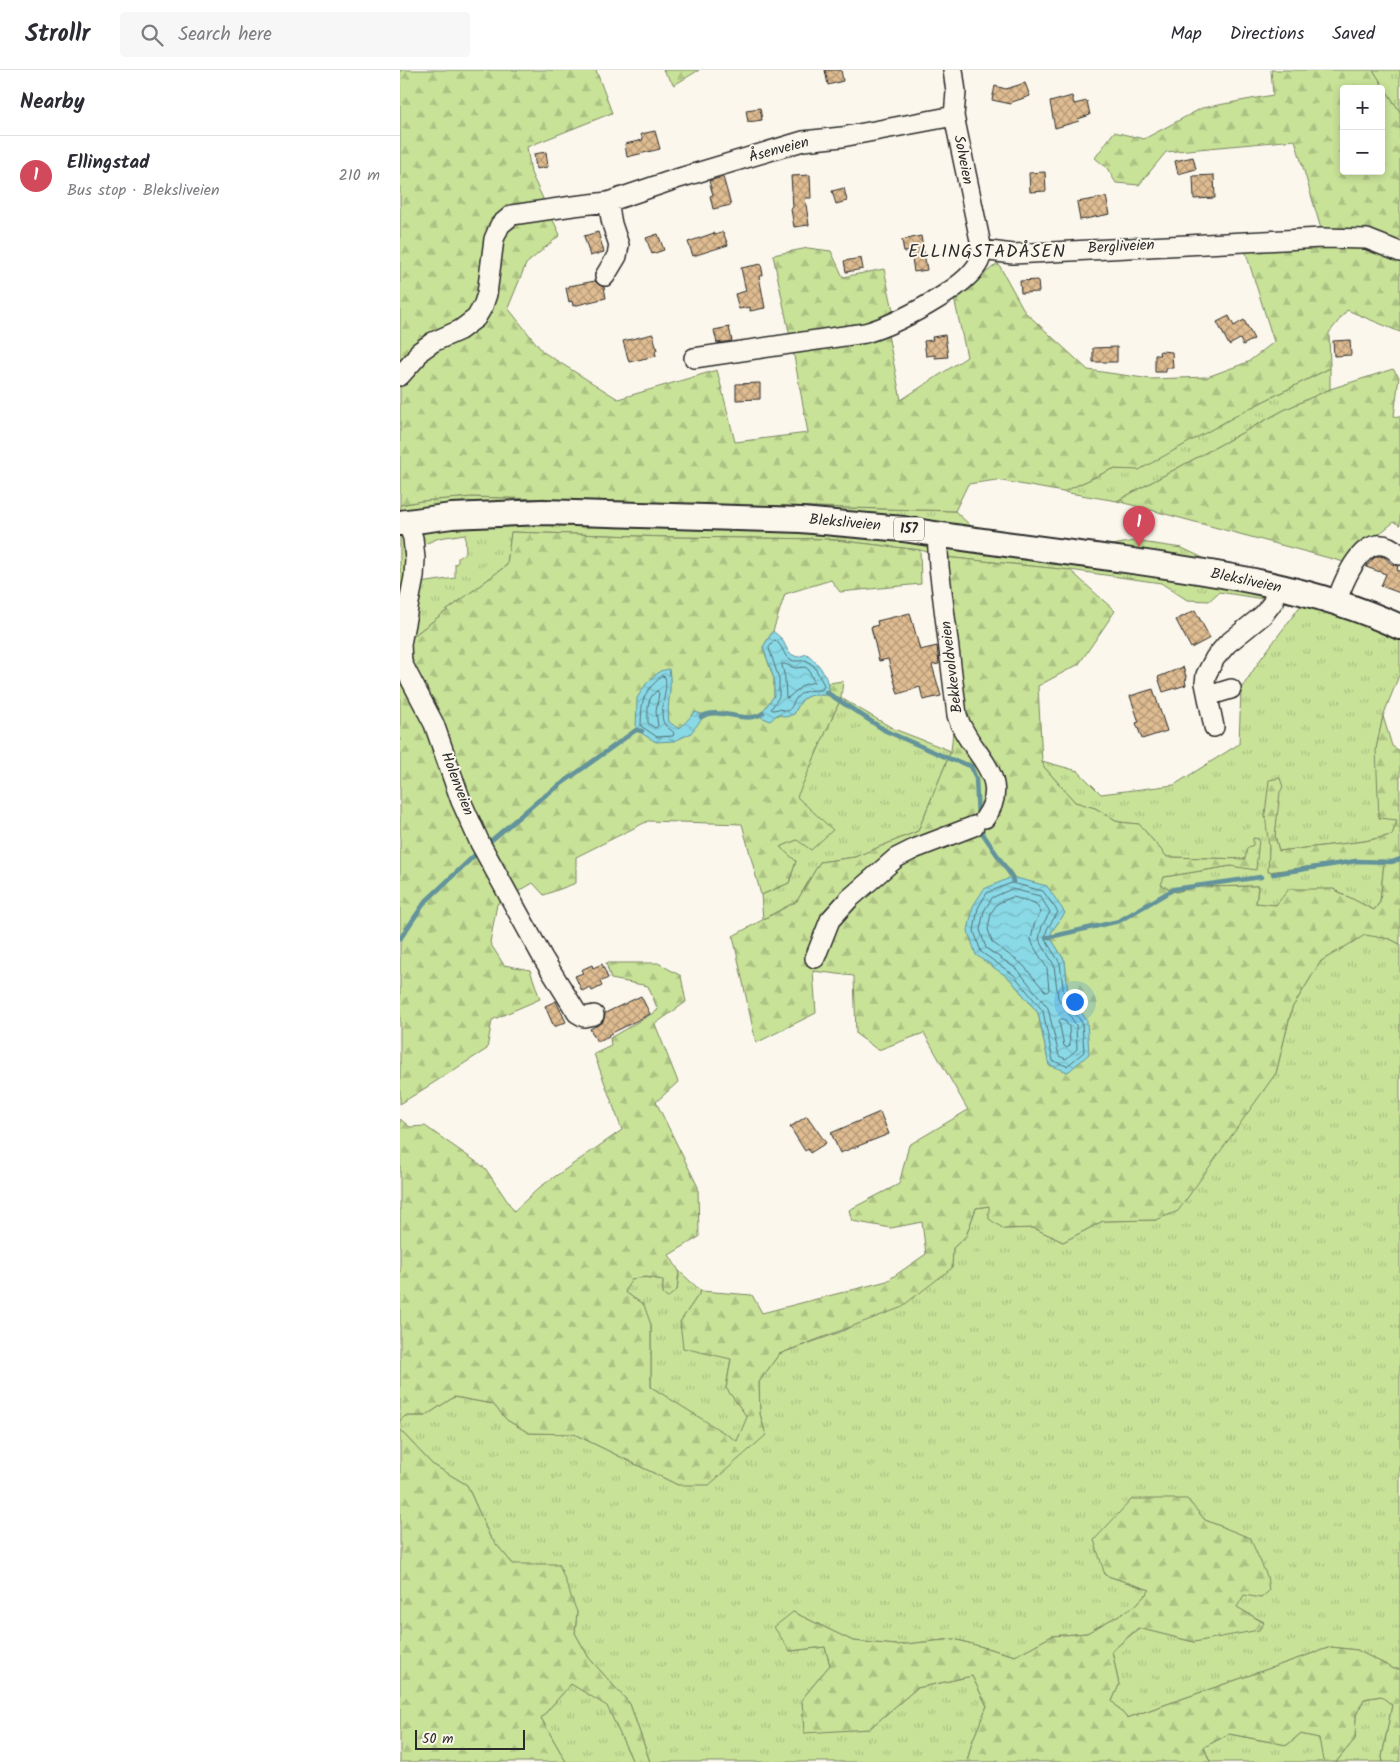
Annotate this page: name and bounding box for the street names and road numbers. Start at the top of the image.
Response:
street label: Åsenveien [746,130,812,170]
street label: Solveien [946,133,980,187]
street label: Bergliveien [1087,233,1155,261]
street label: Bleksliveien [808,508,882,538]
road number: 157 [894,518,924,540]
street label: Bleksliveien [1208,562,1284,600]
street label: Bekkevoldveien [934,619,970,715]
street label: Holenveien [434,749,480,819]

